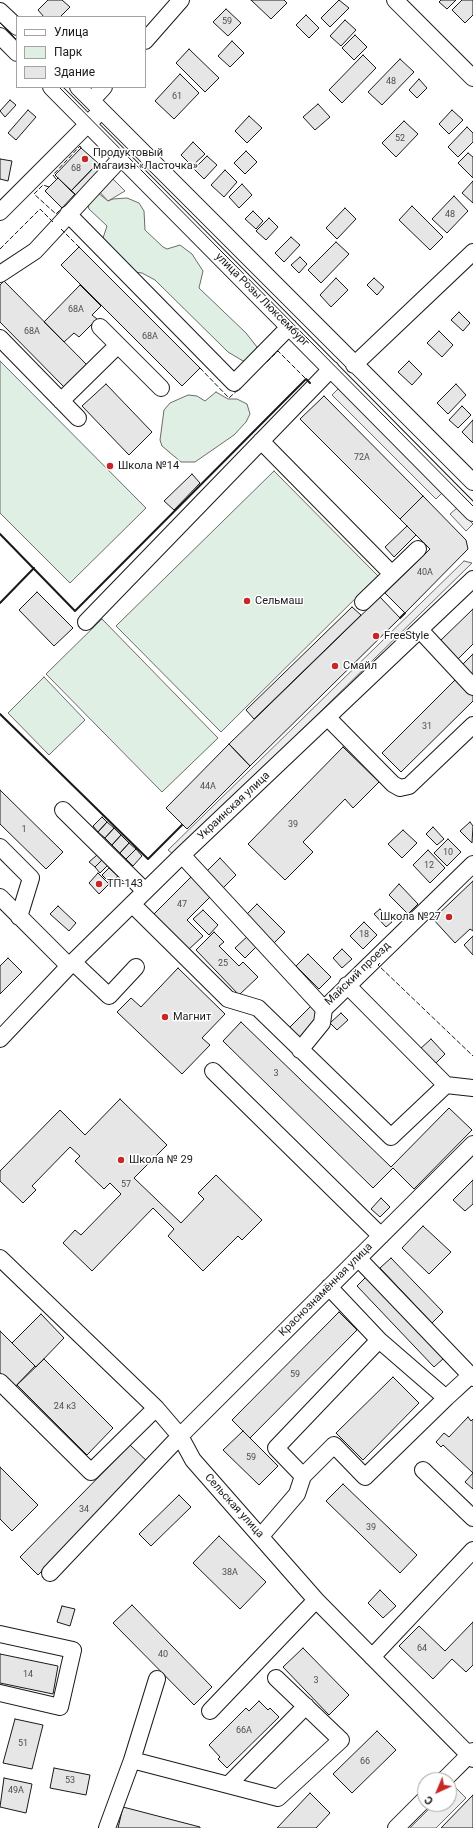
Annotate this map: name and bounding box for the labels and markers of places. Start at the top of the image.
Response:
place label: Продуктовый магаизн «Ласточка» [93,146,198,172]
marker: Продуктовый магаизн «Ласточка» [80,154,90,164]
place label: Школа №14 [118,459,179,473]
marker: Школа №14 [105,461,115,471]
place label: Сельмаш [255,594,303,608]
marker: Сельмаш [242,596,252,606]
place label: FreeStyle [384,629,429,643]
marker: FreeStyle [371,631,381,641]
place label: Смайл [343,659,377,673]
marker: Смайл [330,661,340,671]
place label: ТП-143 [107,877,143,891]
marker: ТП-143 [94,879,104,889]
place label: Школа №27 [380,910,441,924]
marker: Школа №27 [444,912,454,922]
place label: Магнит [173,1010,211,1024]
marker: Магнит [160,1012,170,1022]
place label: Школа № 29 [129,1153,193,1167]
marker: Школа № 29 [116,1155,126,1165]

